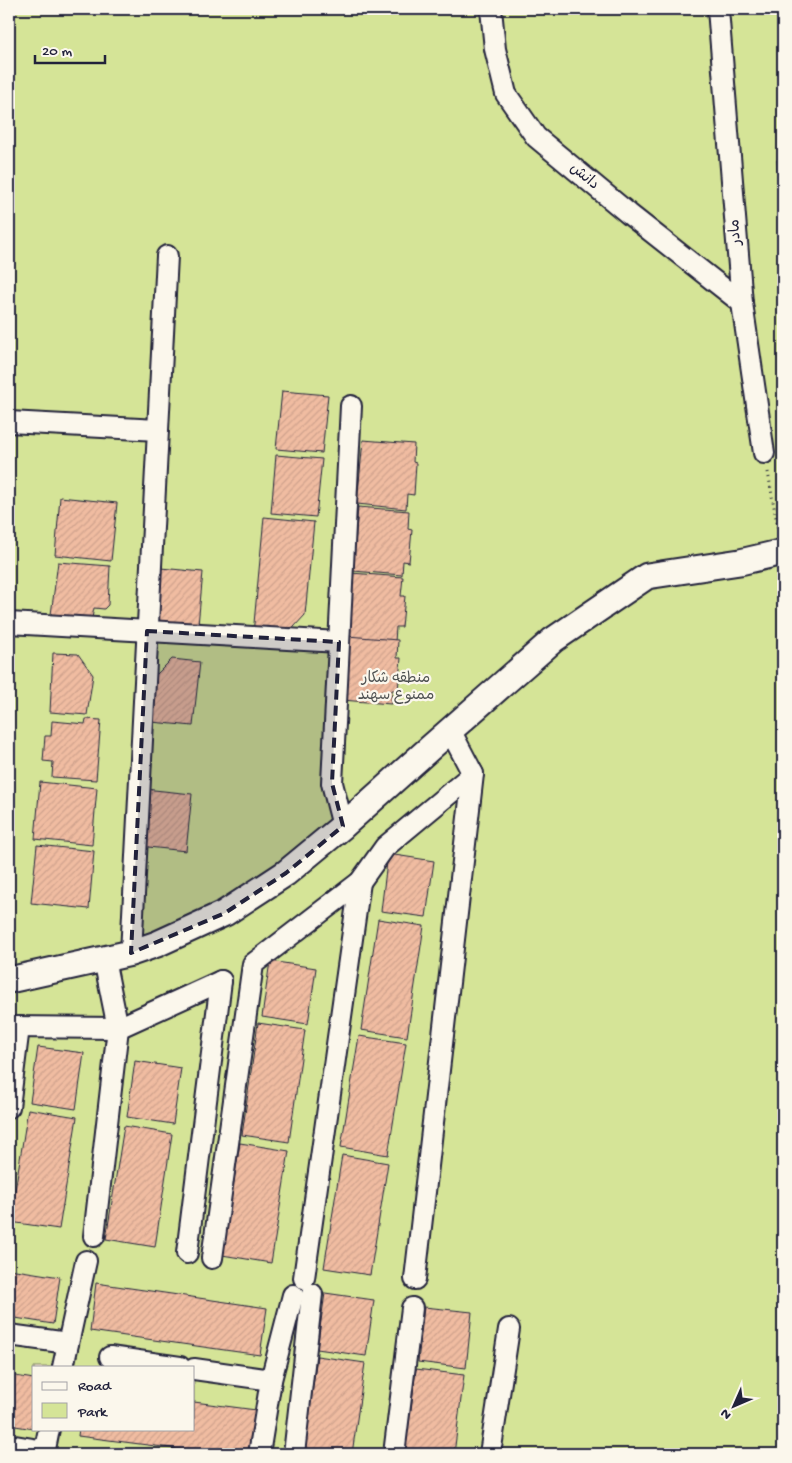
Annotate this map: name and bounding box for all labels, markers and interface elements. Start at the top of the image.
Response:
scale bar [35,32,105,64]
text: 20 m [42,43,72,61]
street label: دانش [566,160,602,194]
street label: مادر [726,218,746,247]
park label: منطقه شکار ممنوع سهند [358,670,434,705]
legend [32,1366,195,1430]
text: Road [78,1378,112,1396]
north arrow [710,1380,760,1430]
text: Park [77,1404,108,1422]
text: N [717,1404,736,1423]

